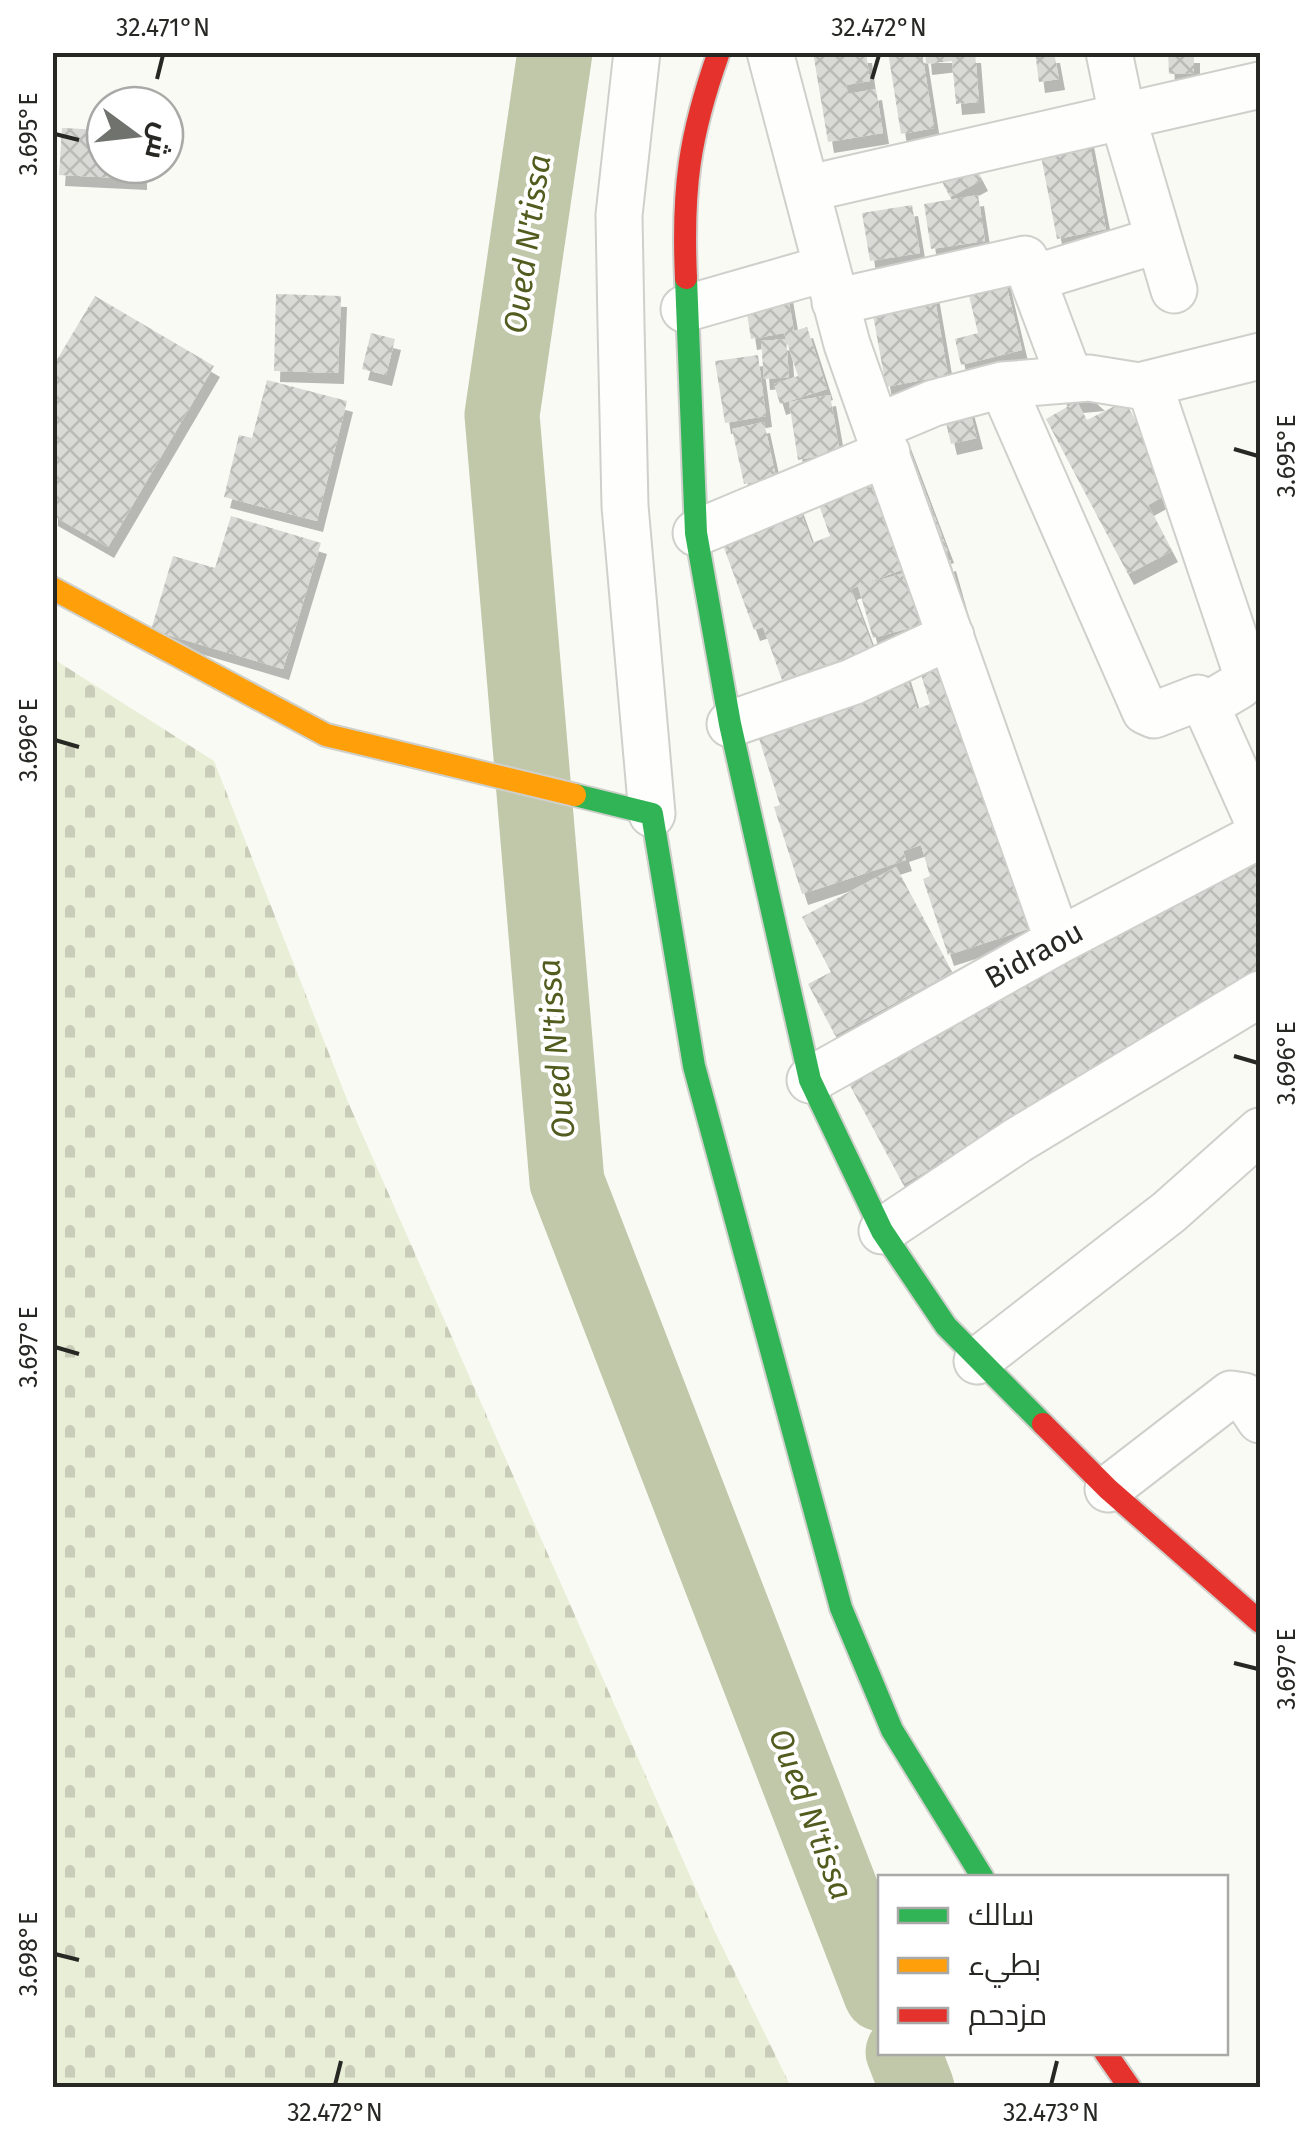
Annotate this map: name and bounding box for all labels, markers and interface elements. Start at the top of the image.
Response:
text: 32.471°N [116,13,210,43]
text: 32.472°N [831,13,927,43]
north arrow [85,85,185,185]
text: 3.695°E [14,92,44,176]
text: ش [138,120,179,163]
water label: Oued N'tissa [496,152,558,336]
text: 3.695°E [1272,414,1302,498]
text: 3.696°E [14,698,44,782]
street label: Bidraou [979,913,1089,997]
water label: Oued N'tissa [529,958,583,1140]
text: 3.696°E [1272,1021,1302,1105]
text: 3.697°E [14,1306,44,1388]
text: 3.697°E [1272,1628,1302,1710]
water label: Oued N'tissa [761,1723,861,1905]
legend [878,1875,1228,2055]
text: سالك [968,1897,1034,1933]
text: 3.698°E [14,1912,44,1996]
text: بطيء [968,1947,1041,1988]
text: مزدحم [968,1997,1047,2035]
text: 32.472°N [287,2098,383,2128]
text: 32.473°N [1003,2098,1099,2128]

